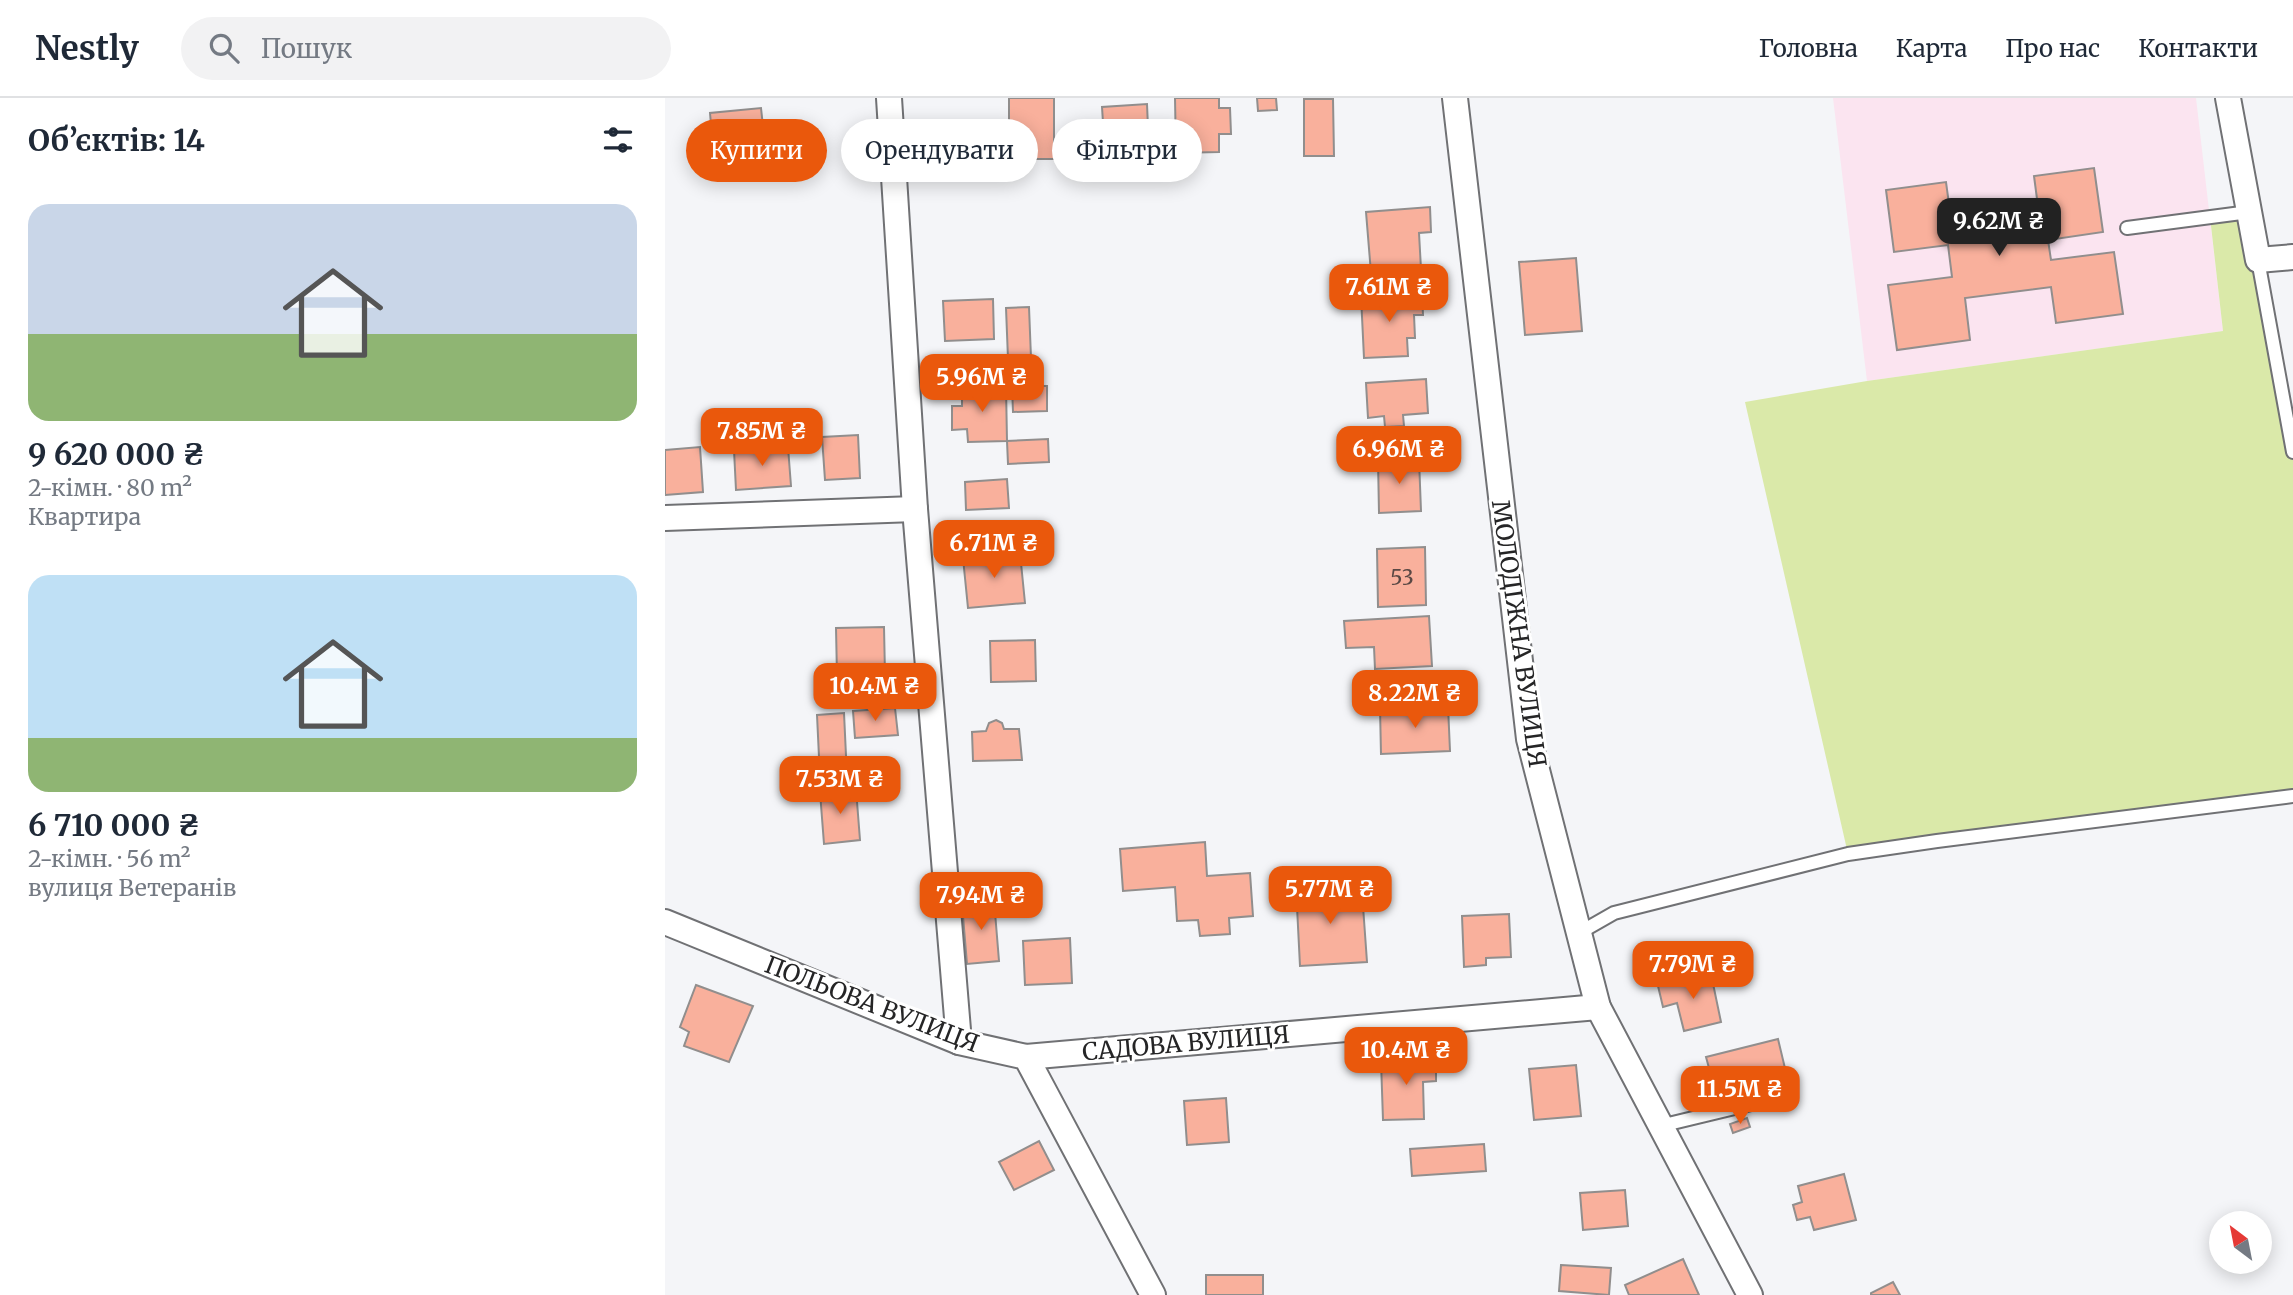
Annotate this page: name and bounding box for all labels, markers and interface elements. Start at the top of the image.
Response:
search box [181,17,671,80]
text: Nestly [35,28,139,69]
icon: search [205,29,243,67]
text: Пошук [261,32,352,65]
text: Головна [1759,33,1858,64]
text: Карта [1896,33,1967,64]
text: Про нас [2005,33,2100,64]
text: Контакти [2138,33,2258,64]
chip: Купити [686,119,827,182]
chip: Орендувати [841,119,1038,182]
chip: Фільтри [1052,119,1202,182]
text: Об’єктів: 14 [28,121,205,159]
icon: filters [599,121,637,159]
pin: 9.62M ₴ [1934,198,2064,258]
text: 9.62M ₴ [1953,206,2045,235]
icon: home [270,250,396,376]
pin: 7.61M ₴ [1324,264,1454,324]
text: 7.61M ₴ [1345,272,1433,301]
pin: 5.96M ₴ [917,354,1047,414]
text: 5.96M ₴ [936,362,1028,391]
pin: 7.85M ₴ [697,408,827,468]
text: 7.85M ₴ [717,416,807,445]
pin: 6.96M ₴ [1334,426,1464,486]
text: 6.96M ₴ [1352,434,1446,463]
text: 9 620 000 ₴ [28,435,205,473]
text: 2-кімн. · 80 m² [28,473,192,502]
street label: МОЛОДІЖНА ВУЛИЦЯ [1485,498,1553,770]
text: Квартира [28,502,141,531]
pin: 6.71M ₴ [929,520,1059,580]
text: 6.71M ₴ [949,528,1039,557]
house number: 53 [1390,564,1414,591]
icon: home [270,621,396,747]
pin: 10.4M ₴ [810,664,940,723]
pin: 8.22M ₴ [1350,670,1480,730]
text: 10.4M ₴ [829,671,921,700]
text: 8.22M ₴ [1368,678,1462,707]
pin: 7.53M ₴ [775,756,905,816]
text: 7.53M ₴ [795,764,885,793]
text: 6 710 000 ₴ [28,806,200,844]
text: 2-кімн. · 56 m² [28,844,190,873]
pin: 5.77M ₴ [1265,866,1395,926]
pin: 7.94M ₴ [916,872,1046,932]
text: вулиця Ветеранів [28,873,236,902]
text: 5.77M ₴ [1285,874,1375,903]
text: 7.94M ₴ [936,880,1026,909]
pin: 7.79M ₴ [1628,942,1758,1001]
street label: ПОЛЬОВА ВУЛИЦЯ [760,949,984,1059]
text: 7.79M ₴ [1648,949,1738,978]
street label: САДОВА ВУЛИЦЯ [1081,1018,1291,1068]
pin: 10.4M ₴ [1341,1028,1471,1087]
text: 10.4M ₴ [1360,1035,1452,1064]
pin: 11.5M ₴ [1675,1066,1805,1126]
text: 11.5M ₴ [1697,1074,1783,1103]
north arrow [2209,1211,2271,1274]
map controls [2209,1211,2272,1274]

